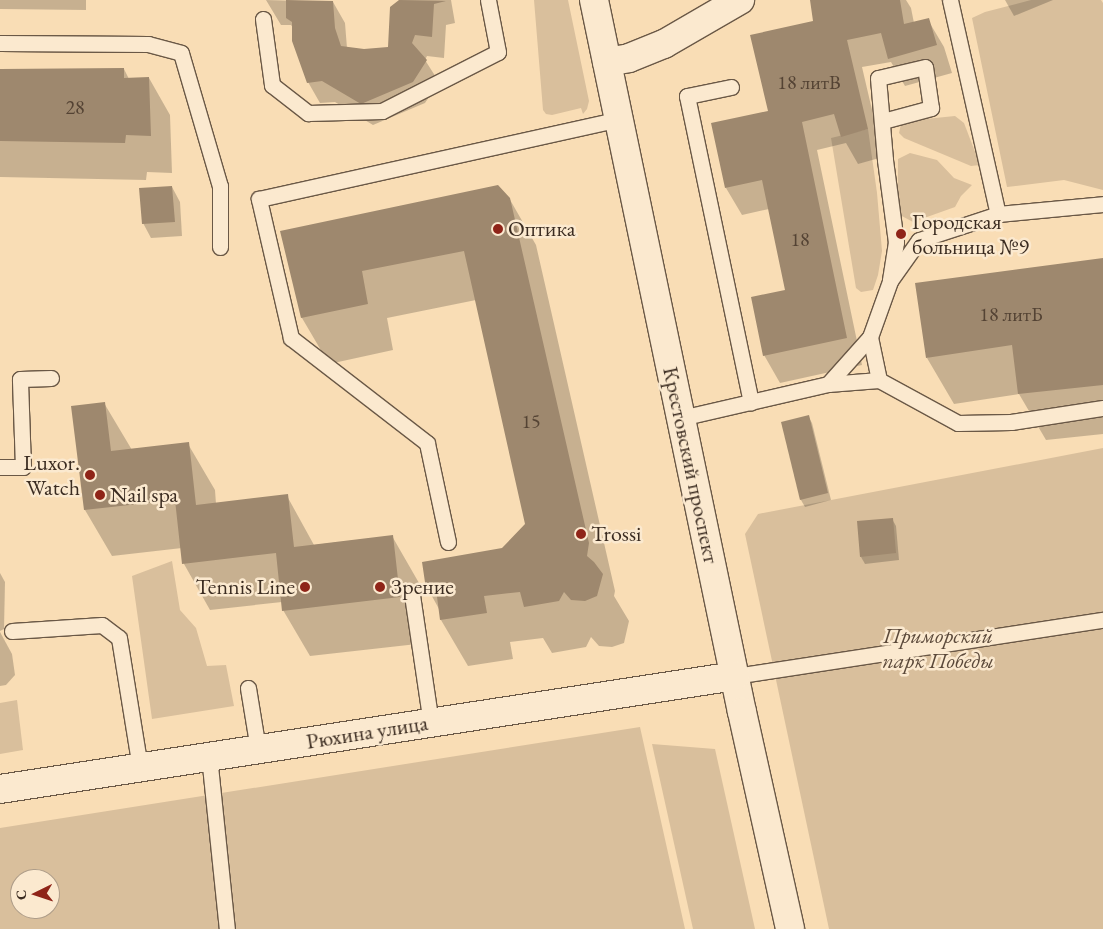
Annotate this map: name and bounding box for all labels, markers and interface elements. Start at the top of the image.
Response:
house number: 18 литВ [777,70,841,94]
house number: 28 [65,95,85,119]
place label: Городская больница №9 [912,208,1029,260]
place label: Оптика [508,216,575,242]
marker: Оптика [492,223,504,235]
house number: 18 [790,227,810,251]
marker: Городская больница №9 [894,227,908,241]
house number: 18 литБ [979,302,1043,326]
street label: Крестовский проспект [657,364,725,566]
house number: 15 [521,409,541,433]
place label: Luxor. Watch [23,449,80,501]
marker: Luxor. Watch [84,469,96,481]
place label: Nail spa [110,482,178,508]
marker: Nail spa [94,489,106,501]
place label: Trossi [591,521,641,547]
marker: Trossi [575,528,587,540]
place label: Tennis Line [195,574,295,600]
place label: Зрение [391,574,454,600]
marker: Зрение [373,580,387,594]
marker: Tennis Line [299,581,311,593]
park label: Приморский парк Победы [882,622,994,674]
street label: Рюхина улица [304,709,430,755]
north arrow [10,869,60,919]
text: С [12,889,30,901]

